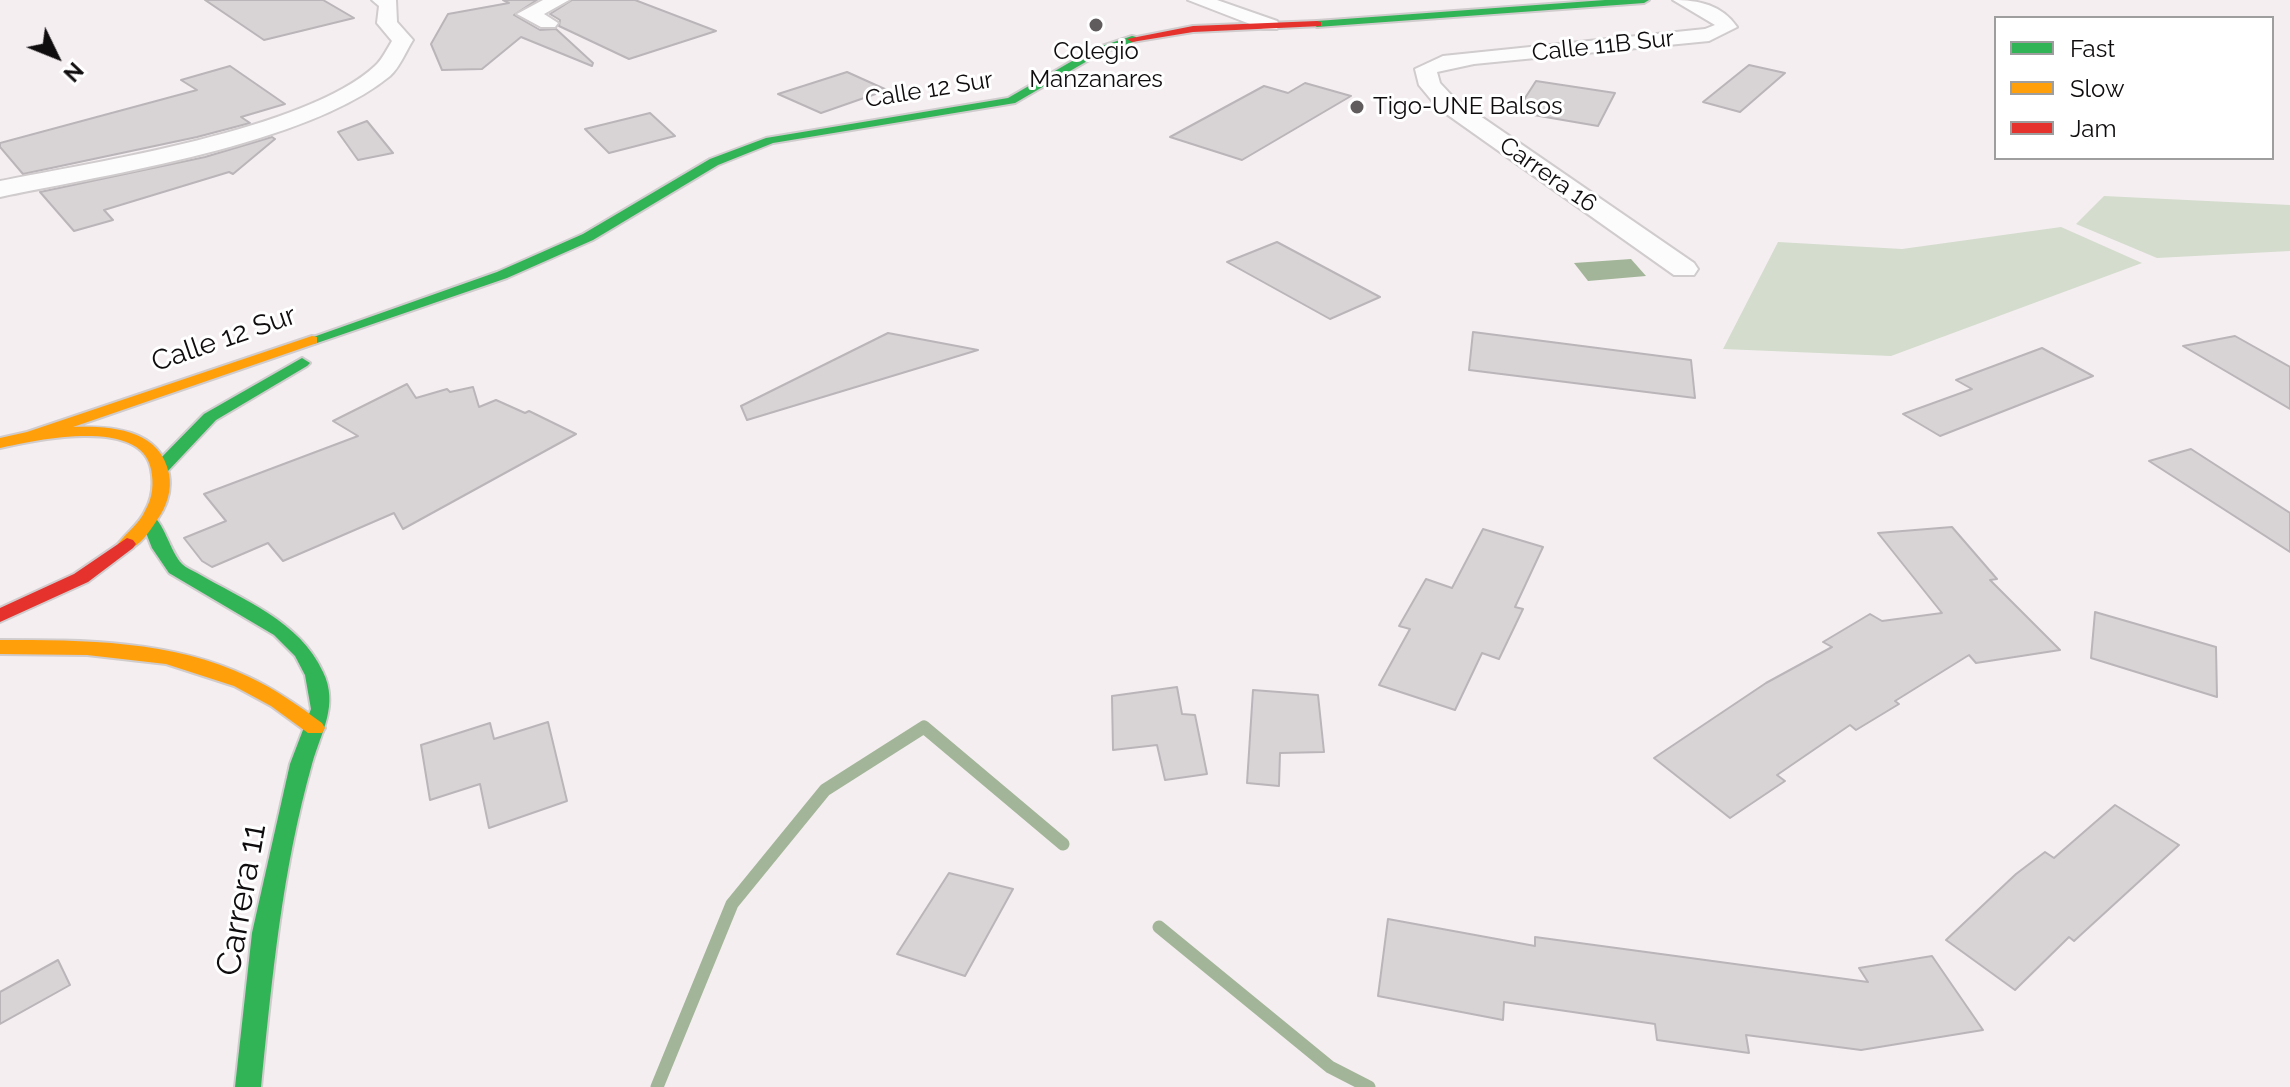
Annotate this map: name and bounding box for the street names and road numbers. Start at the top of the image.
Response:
street label: Calle 11B Sur [1531,24,1675,68]
street label: Calle 12 Sur [863,66,995,114]
street label: Carrera 16 [1494,131,1602,219]
street label: Calle 12 Sur [147,299,301,379]
street label: Carrera 11 [209,821,275,979]

